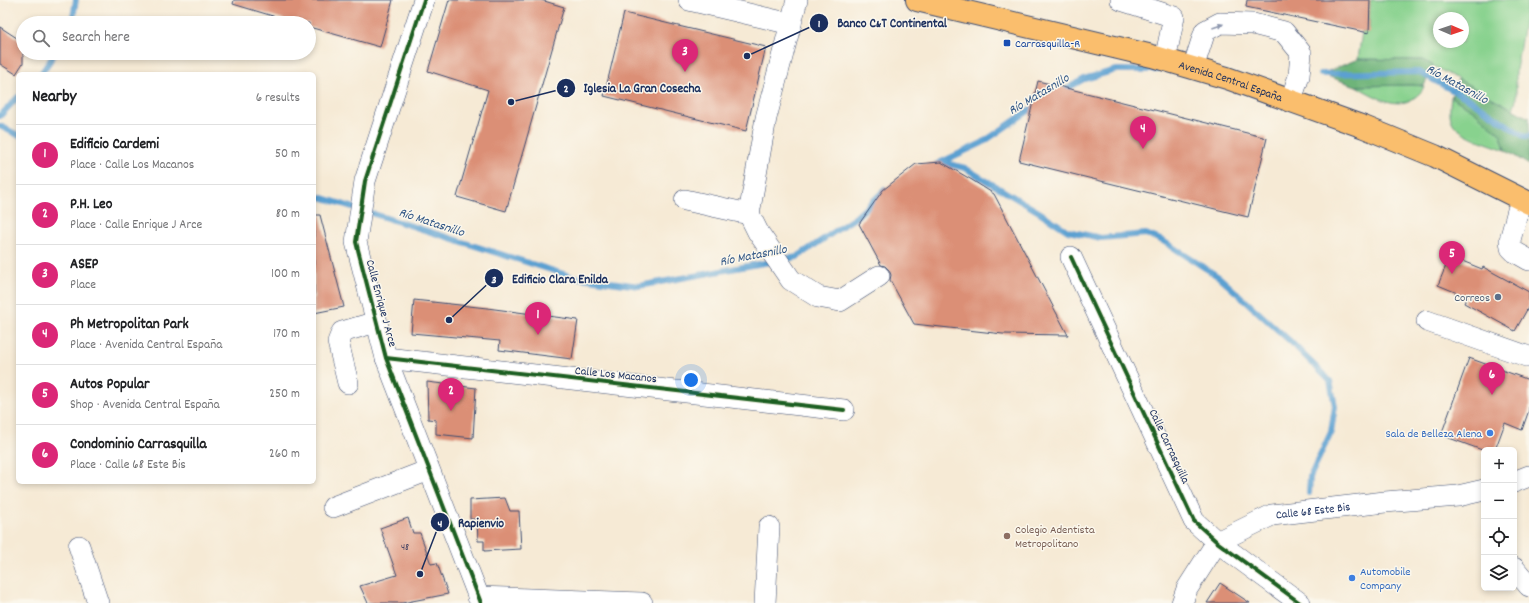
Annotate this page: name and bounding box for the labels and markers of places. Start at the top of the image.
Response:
callout: Banco C&T Continental [809,10,955,35]
place label: Carrasquilla-R [1015,36,1080,53]
marker: Carrasquilla-R [1002,38,1012,48]
pin: 3 [672,39,698,72]
callout: Iglesia La Gran Cosecha [556,75,709,100]
pin: 4 [1130,116,1156,149]
pin: 5 [1439,241,1465,274]
callout: Edificio Clara Enilda [484,266,616,291]
place label: Correos [1454,290,1490,307]
marker: Correos [1493,292,1503,302]
pin: 1 [525,302,551,335]
pin: 6 [1479,362,1505,395]
pin: 2 [438,378,464,411]
place label: Sala de Belleza Alena [1385,426,1482,443]
marker: Sala de Belleza Alena [1485,428,1495,438]
callout: Rapienvio [430,510,512,535]
place label: Colegio Adentista Metropolitano [1015,522,1095,553]
marker: Colegio Adentista Metropolitano [1002,531,1012,541]
place label: Automobile Company [1360,564,1411,595]
marker: Automobile Company [1347,573,1357,583]

